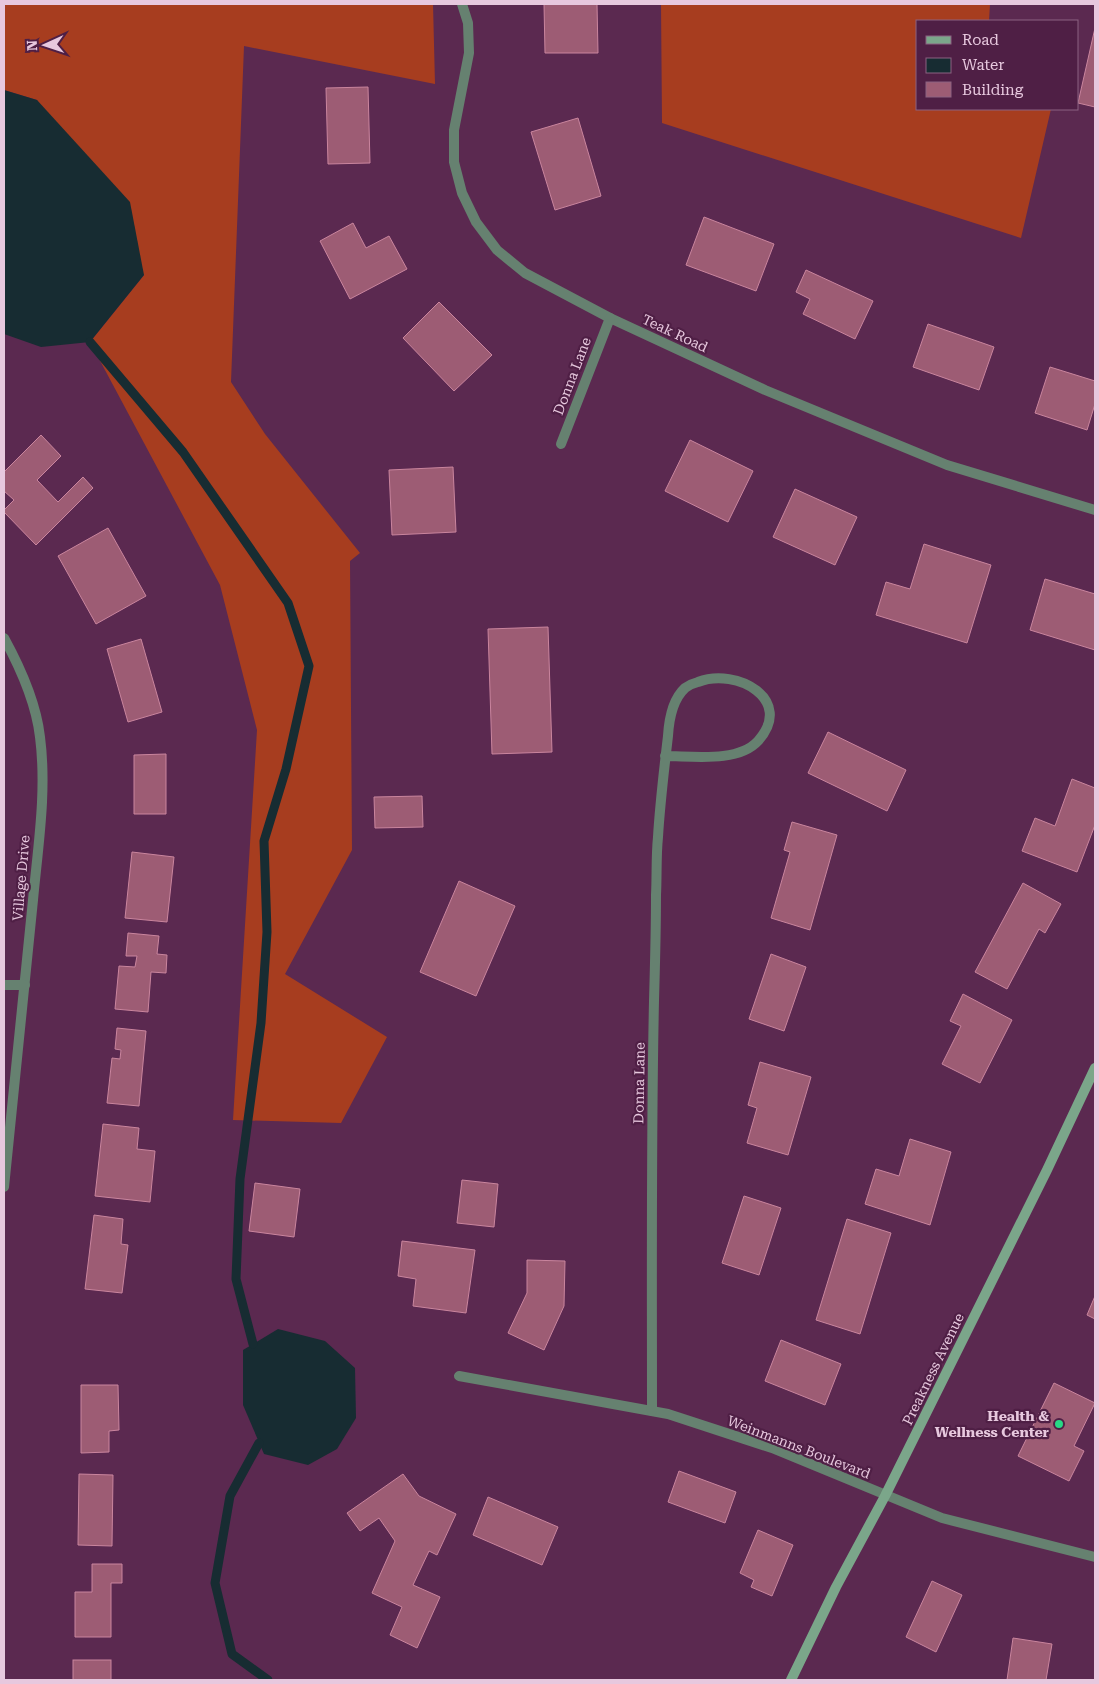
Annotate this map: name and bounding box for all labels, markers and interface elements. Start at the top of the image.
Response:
north arrow [20,20,70,70]
legend [916,20,1079,110]
text: Road [962,31,999,49]
text: N [24,40,40,51]
text: Water [962,56,1004,74]
text: Building [962,81,1024,99]
street label: Teak Road [640,311,710,355]
street label: Donna Lane [550,335,594,417]
street label: Village Drive [9,834,33,921]
street label: Donna Lane [630,1042,648,1124]
street label: Preakness Avenue [899,1310,967,1428]
place label: Health & Wellness Center [935,1408,1050,1440]
street label: Weinmanns Boulevard [725,1412,873,1482]
marker: Health & Wellness Center [1053,1418,1065,1430]

